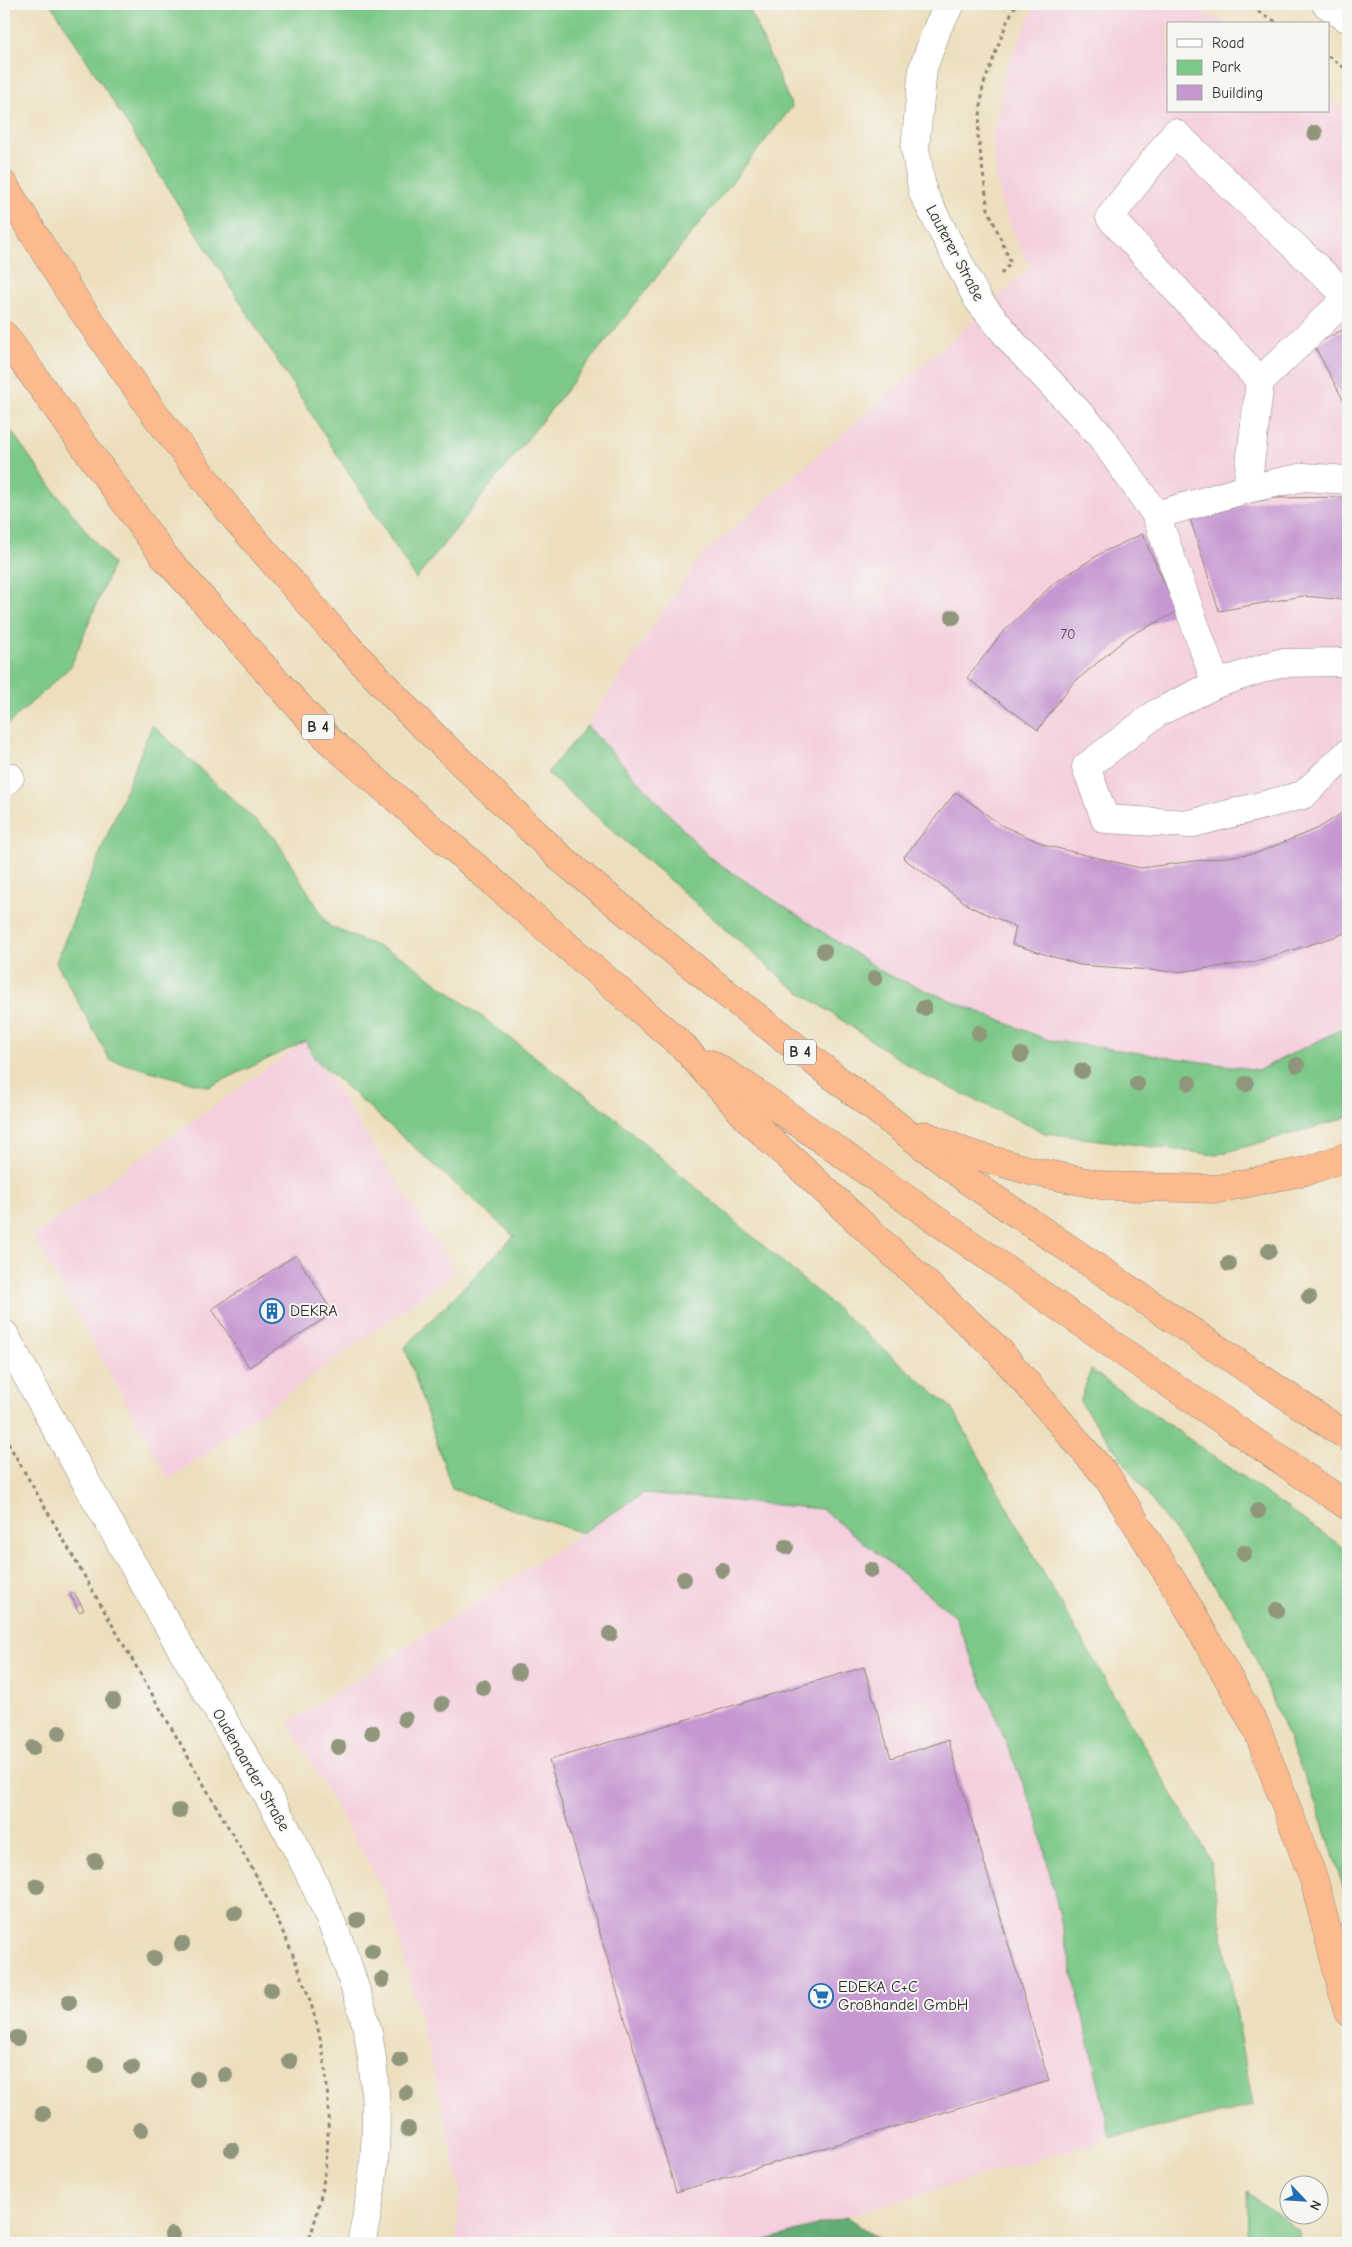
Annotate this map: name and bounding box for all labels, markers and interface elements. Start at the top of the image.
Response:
legend [1167,22,1330,112]
text: Road [1212,34,1244,52]
text: Park [1212,58,1241,76]
text: Building [1212,84,1263,102]
street label: Lauterer Straße [922,202,988,304]
house number: 70 [1060,626,1076,643]
road number: B 4 [302,714,334,740]
road number: B 4 [784,1040,816,1064]
building icon: DEKRA [259,1298,285,1324]
place label: DEKRA [290,1302,338,1320]
street label: Oudenaarder Straße [209,1706,293,1834]
place label: EDEKA C+C Großhandel GmbH [838,1978,968,2014]
supermarket icon: EDEKA C+C Großhandel GmbH [808,1983,834,2009]
north arrow [1280,2174,1330,2224]
text: N [1306,2198,1325,2213]

